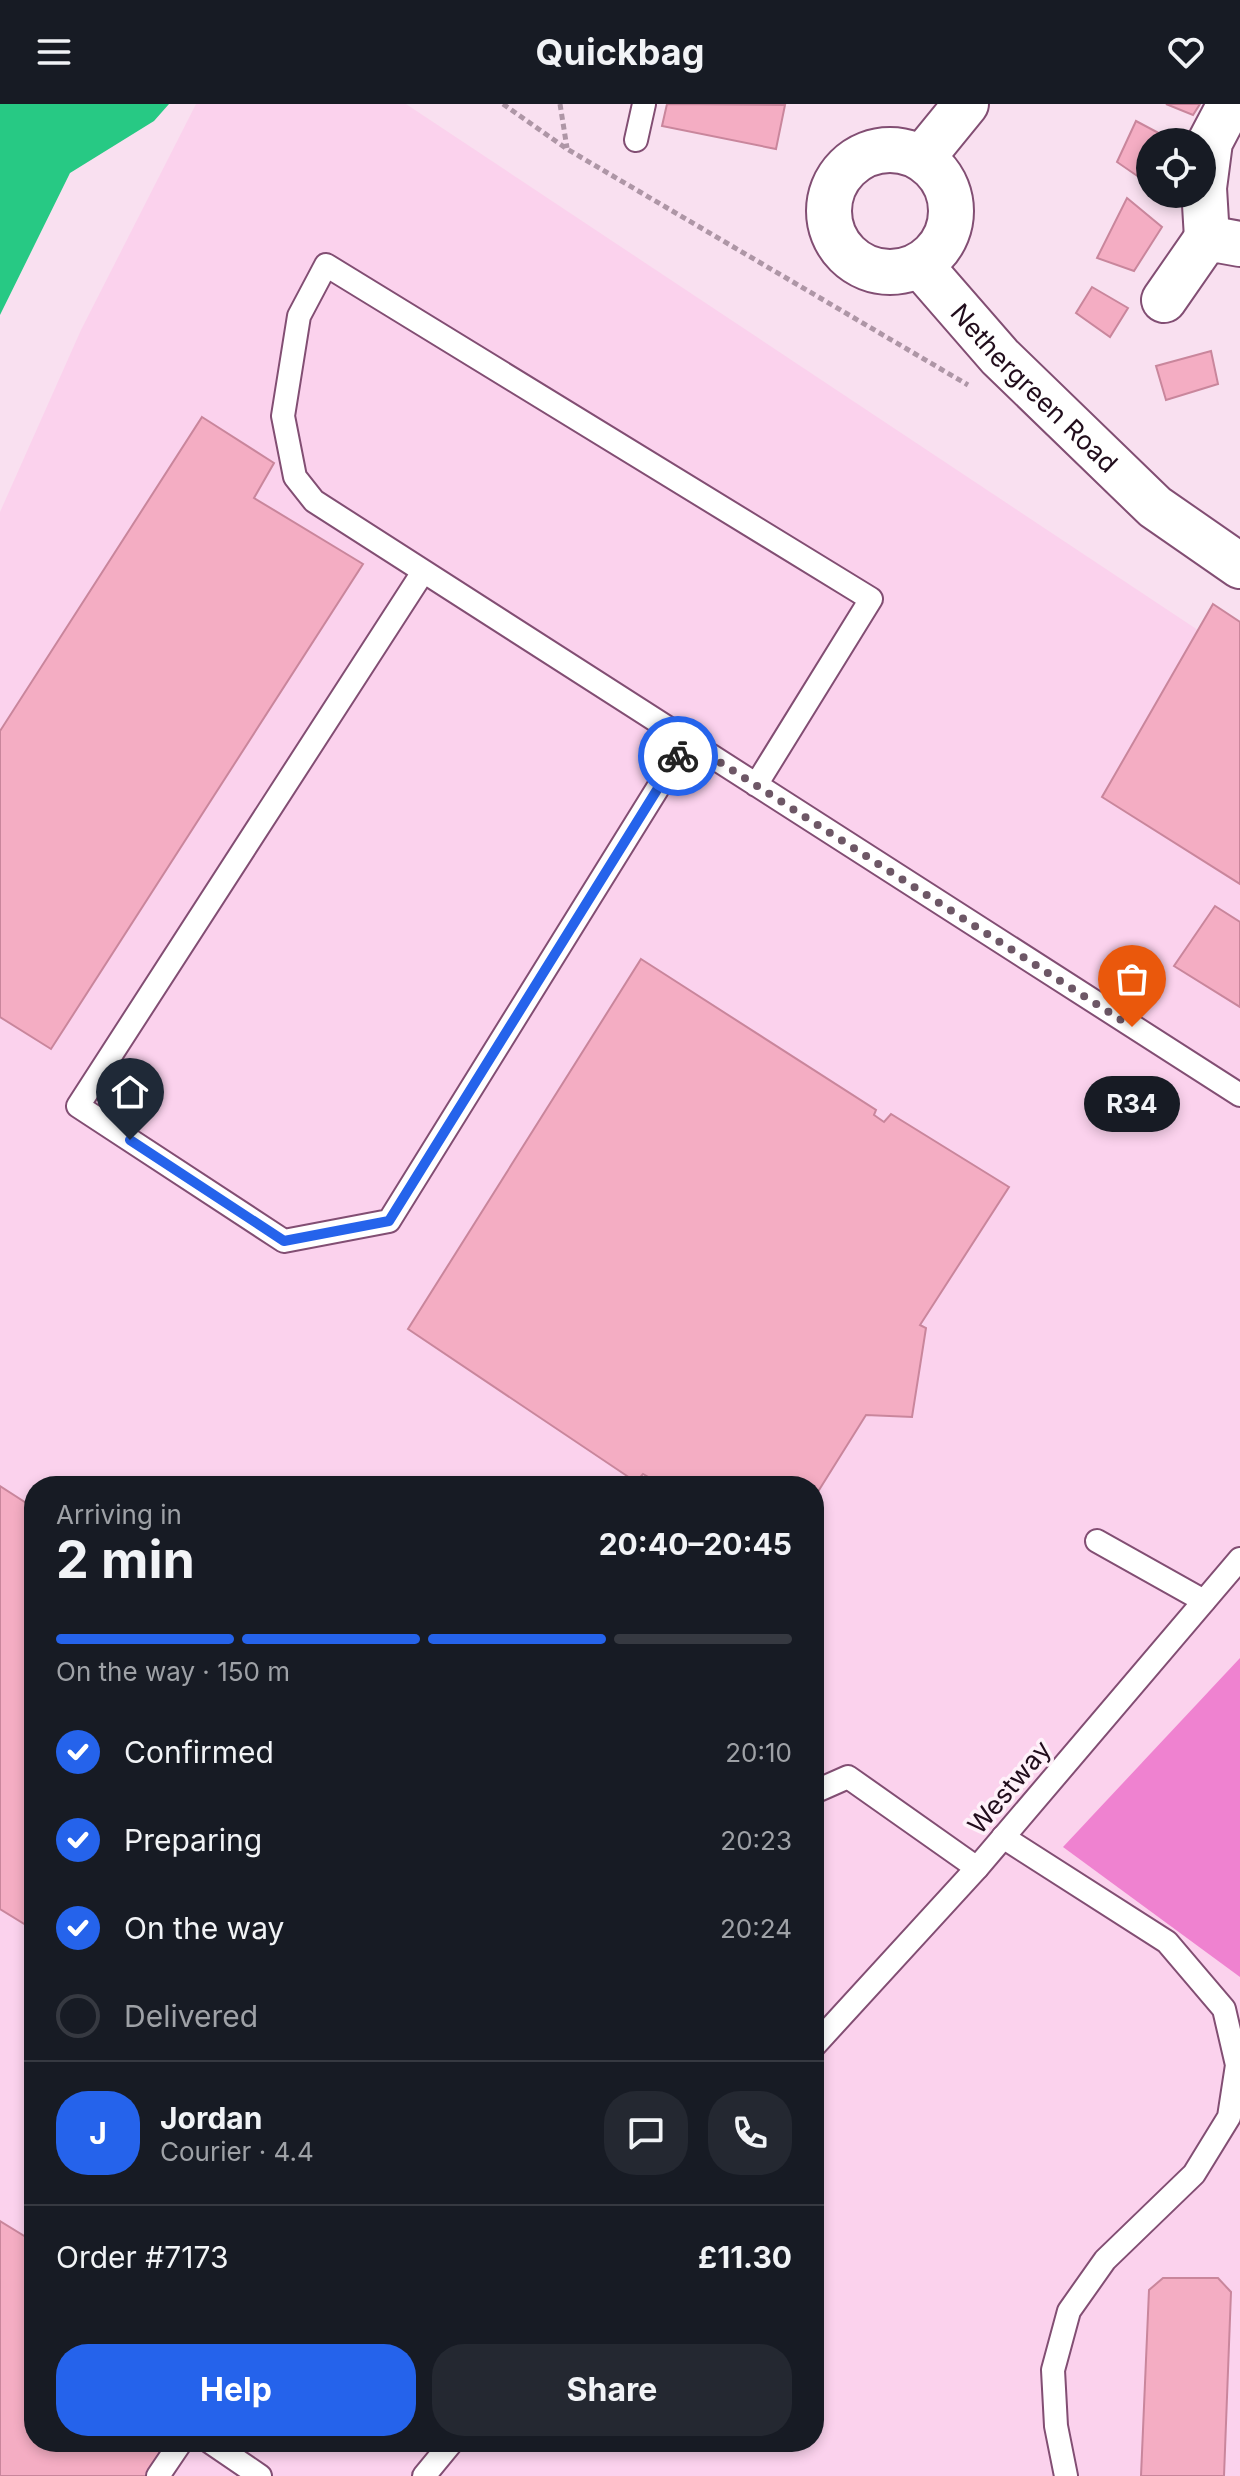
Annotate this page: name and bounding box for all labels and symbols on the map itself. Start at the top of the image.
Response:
street label: Nethergreen Road [945,297,1124,478]
courier [638,716,718,796]
pin [1098,945,1166,1027]
pin [96,1058,164,1140]
callout: R34 [1084,1075,1180,1131]
street label: Westway [961,1734,1057,1840]

